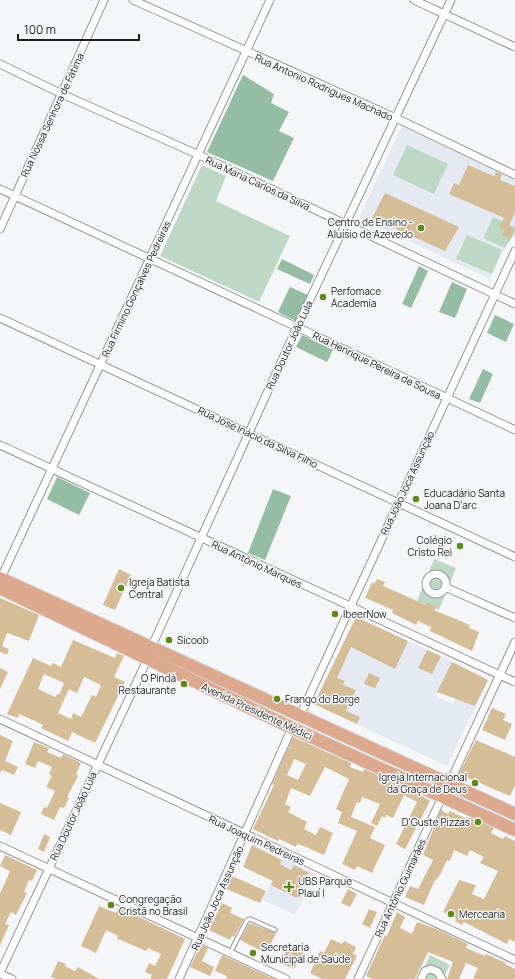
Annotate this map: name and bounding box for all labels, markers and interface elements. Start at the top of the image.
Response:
scale bar [18,16,139,42]
text: 100 m [24,21,56,38]
street label: Rua Antonio Rodrigues Machado [253,50,395,124]
street label: Rua Nossa Senhora de Fátima [17,51,87,179]
street label: Rua Maria Carlos da Silva [204,153,312,213]
place label: Centro de Ensino - Aluísio de Azevedo [327,215,413,241]
street label: Rua Firmino Gonçalves Pedreiras [98,218,174,360]
marker: Centro de Ensino - Aluísio de Azevedo [416,223,426,233]
place label: Perfomace Academia [331,284,381,310]
marker: Perfomace Academia [318,292,328,302]
street label: Rua Doutor João Lula [262,298,316,392]
street label: Rua Henrique Pereira de Sousa [311,328,443,402]
street label: Rua José Inácio da Silva Filho [196,403,320,471]
street label: Rua João Joca Assunção [377,429,437,537]
place label: Educadário Santa Joana D’arc [424,486,505,512]
marker: Educadário Santa Joana D’arc [411,494,421,504]
place label: Colégio Cristo Rei [407,533,452,559]
street label: Rua Antônio Marques [209,537,305,591]
marker: Colégio Cristo Rei [455,541,465,551]
place label: Igreja Batista Central [129,575,190,601]
marker: Igreja Batista Central [116,583,126,593]
place label: IbeerNow [343,607,387,621]
marker: IbeerNow [330,609,340,619]
place label: Sicoob [177,633,209,647]
marker: Sicoob [164,635,174,645]
place label: O Pindá Restaurante [119,671,176,697]
marker: O Pindá Restaurante [179,679,189,689]
street label: Avenida Presidente Médici [199,679,315,743]
place label: Frango do Borge [285,692,360,706]
marker: Frango do Borge [272,694,282,704]
street label: Rua Doutor João Lula [46,769,100,863]
place label: Igreja Internacional da Graça de Deus [379,770,467,796]
marker: Igreja Internacional da Graça de Deus [470,778,480,788]
street label: Rua Joaquim Pedreiras [207,812,307,868]
place label: D'Guste Pizzas [402,815,470,829]
marker: D'Guste Pizzas [473,817,483,827]
street label: Rua Antônio Guimarães [371,836,429,940]
street label: Rua João Joca Assunção [188,843,246,953]
place label: UBS Parque PIauí I [298,874,352,900]
marker: UBS Parque PIauí I [283,881,295,893]
place label: Congregação Cristã no Brasil [119,892,188,918]
marker: Congregação Cristã no Brasil [106,900,116,910]
place label: Mercearia [459,907,505,921]
marker: Mercearia [446,909,456,919]
place label: Secretaria Municipal de Saúde [261,940,351,966]
marker: Secretaria Municipal de Saúde [248,948,258,958]

